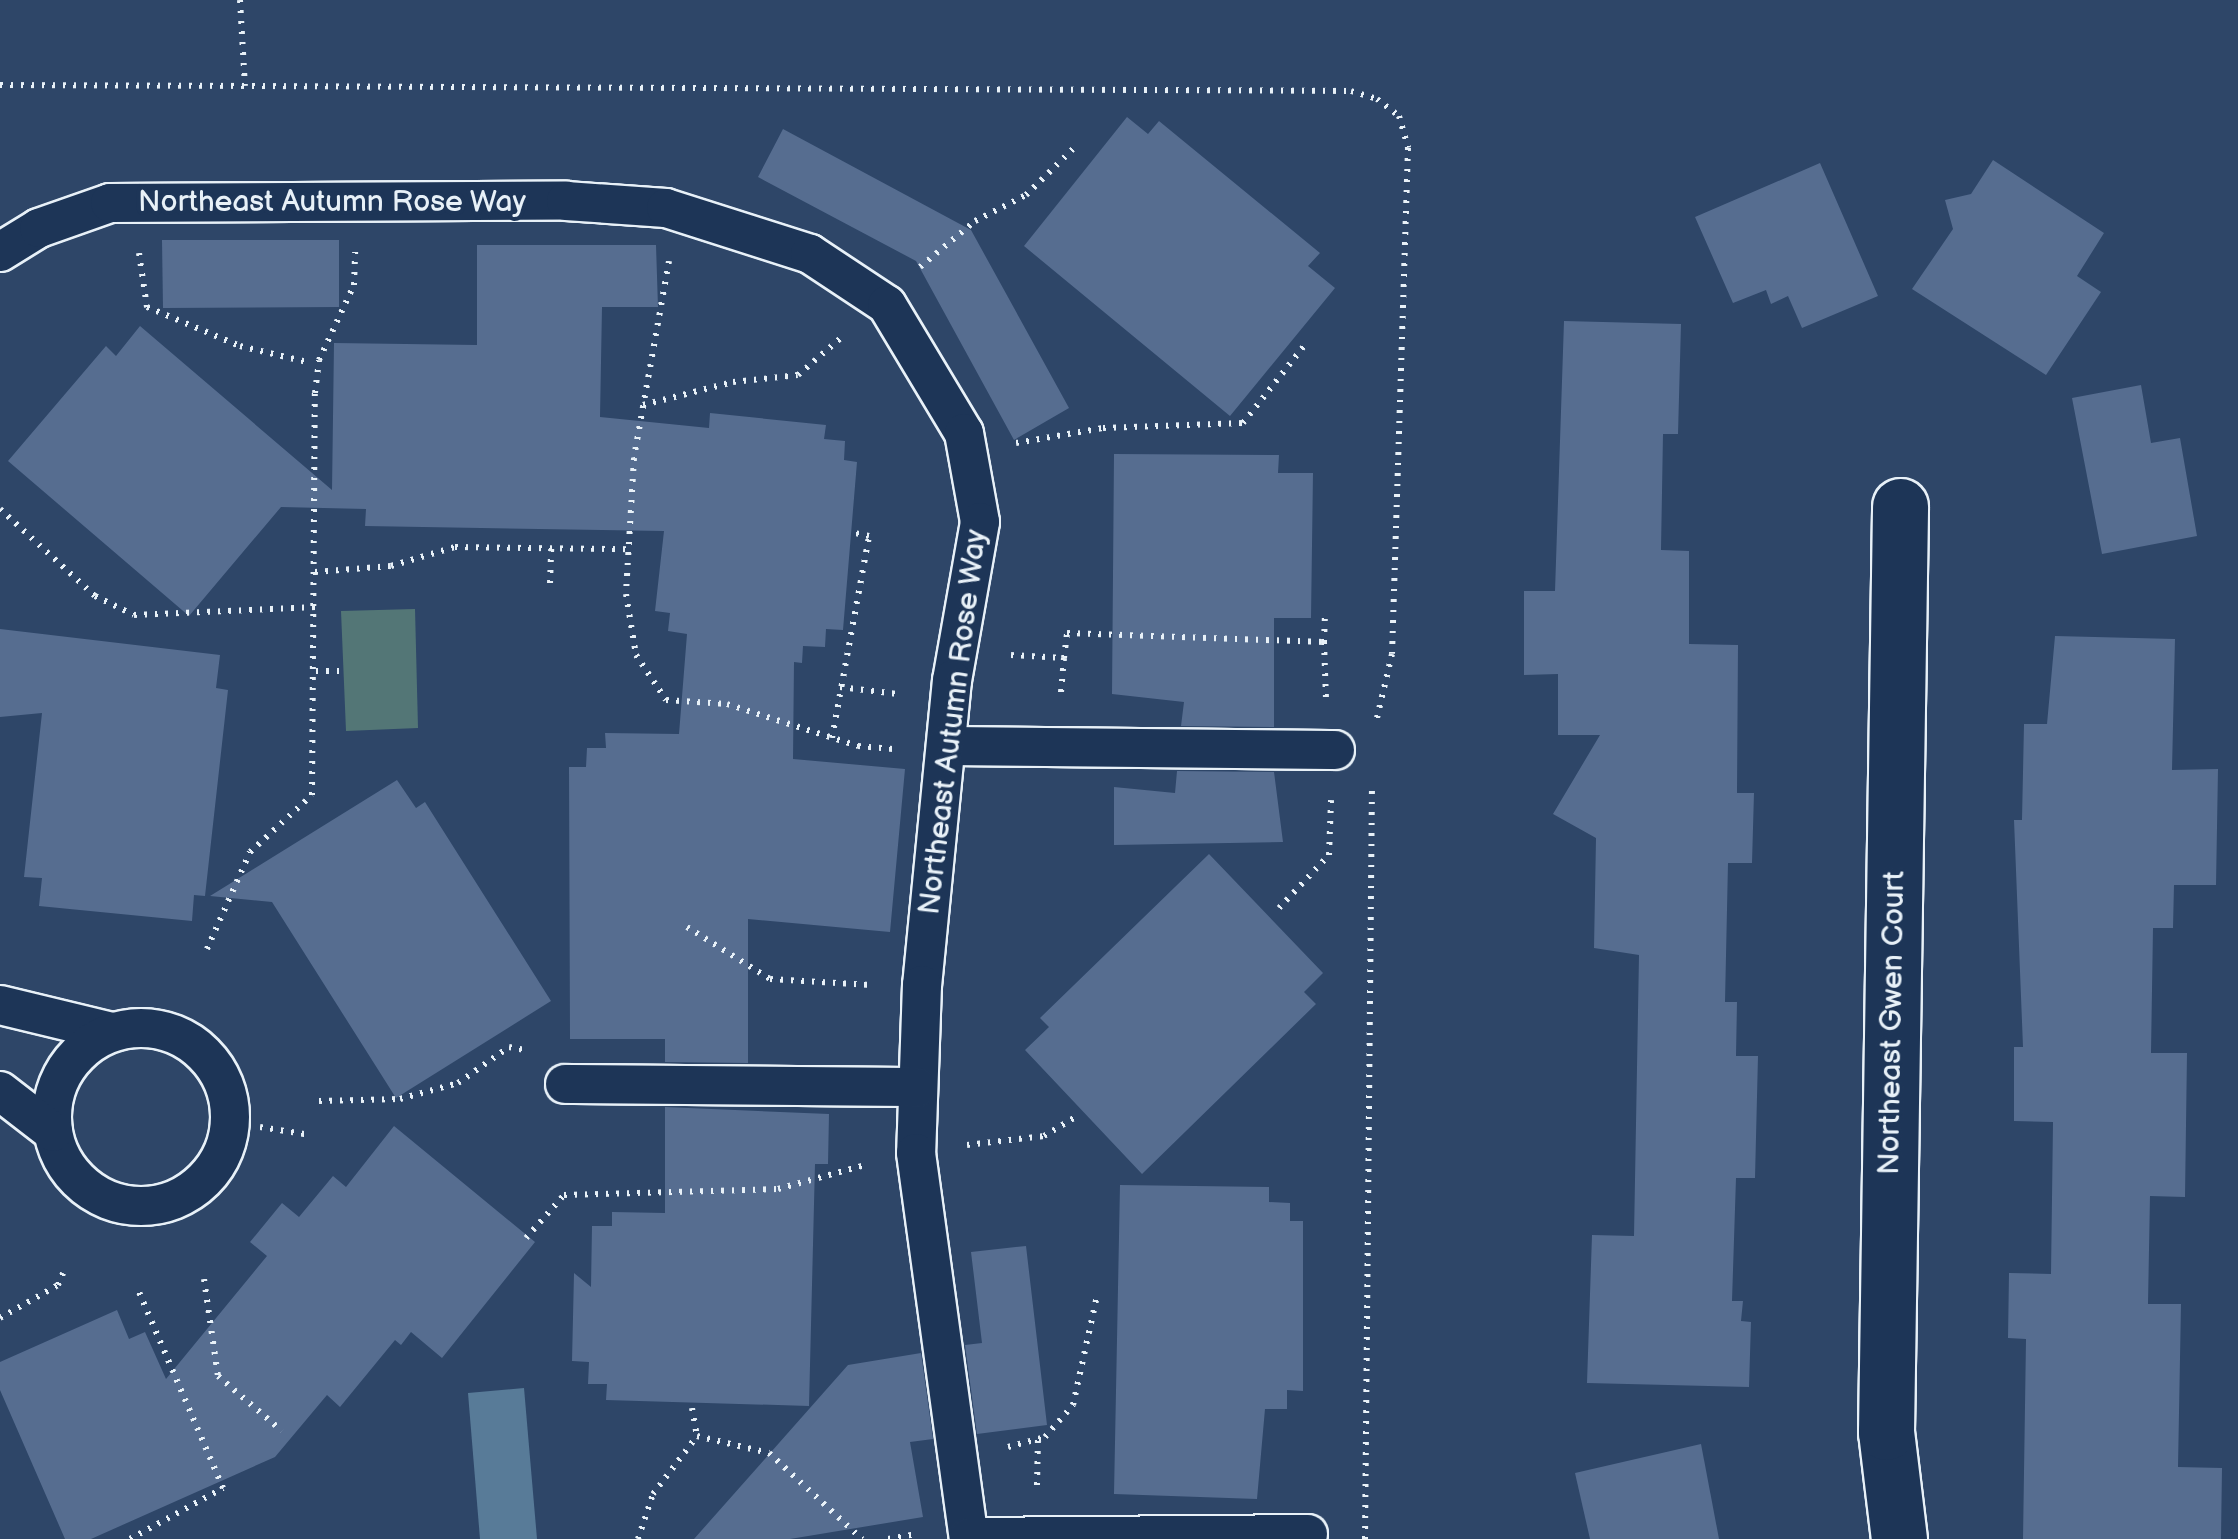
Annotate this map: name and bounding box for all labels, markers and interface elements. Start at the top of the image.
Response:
street label: Northeast Autumn Rose Way [137,184,527,220]
street label: Northeast Autumn Rose Way [911,527,995,917]
street label: Northeast Gwen Court [1871,871,1913,1175]

